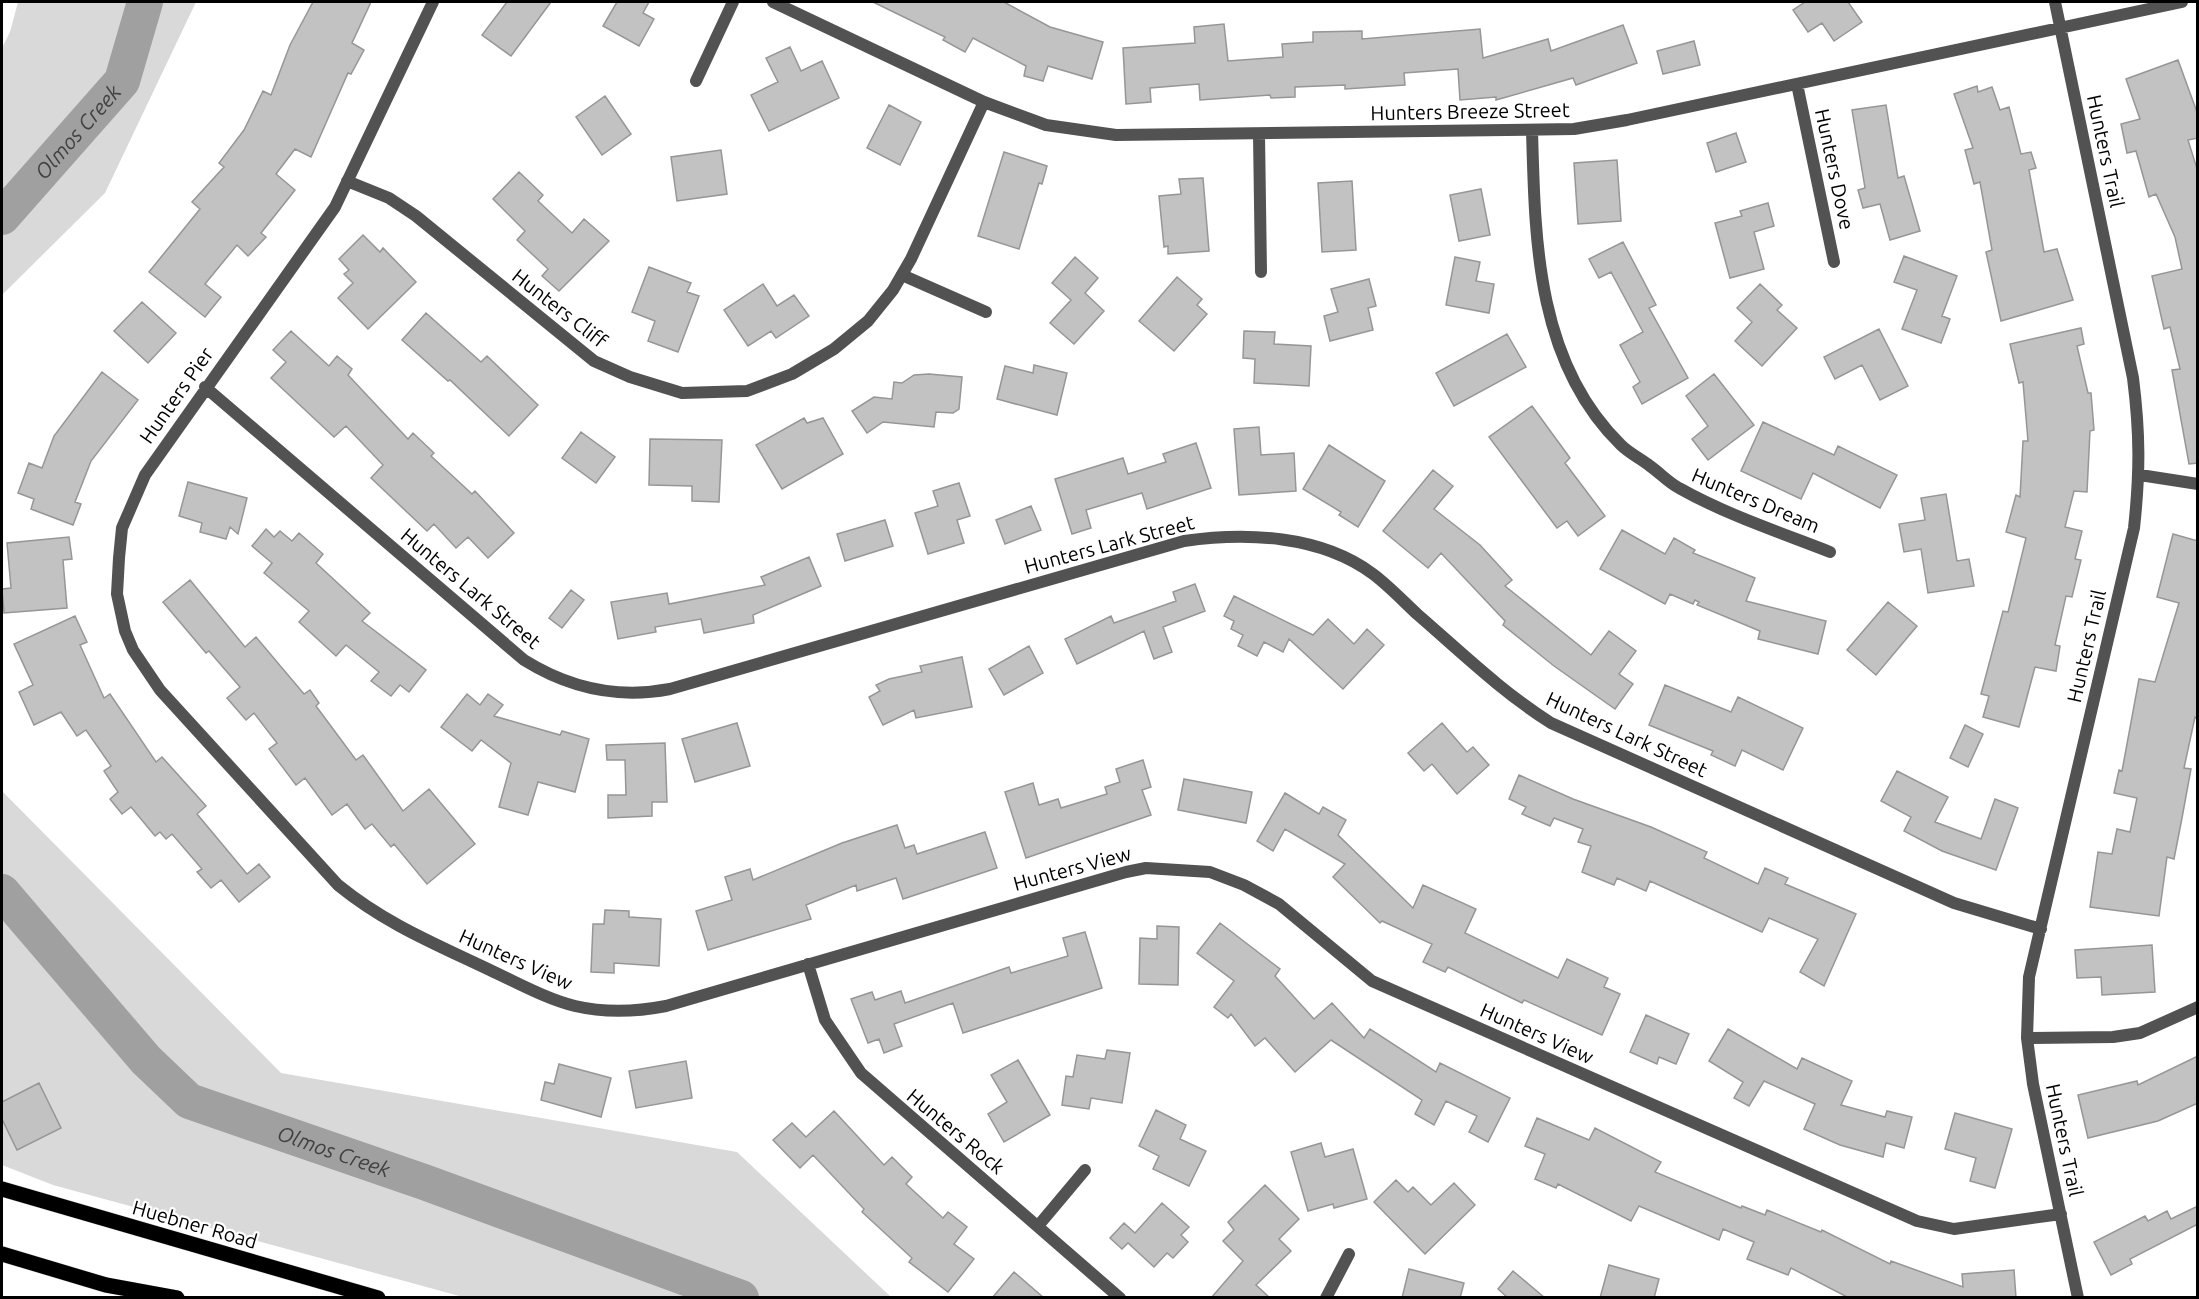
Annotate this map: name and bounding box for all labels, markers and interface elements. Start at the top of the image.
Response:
water label: Olmos Creek [30,79,125,184]
street label: Hunters Trail [2083,92,2129,210]
street label: Hunters Breeze Street [1370,98,1570,124]
street label: Hunters Dove [1811,106,1859,232]
street label: Hunters Cliff [508,264,613,353]
street label: Hunters Pier [134,342,218,447]
street label: Hunters Dream [1689,463,1823,537]
street label: Hunters Lark Street [1021,510,1197,578]
street label: Hunters Lark Street [397,523,546,653]
street label: Hunters Trail [2062,587,2110,705]
street label: Hunters Lark Street [1543,687,1711,781]
street label: Hunters View [1010,841,1134,895]
street label: Hunters View [456,924,576,994]
street label: Hunters View [1477,998,1597,1068]
street label: Hunters Trail [2042,1081,2088,1199]
street label: Hunters Rock [903,1084,1009,1178]
water label: Olmos Creek [274,1120,394,1182]
street label: Huebner Road [130,1195,260,1253]

